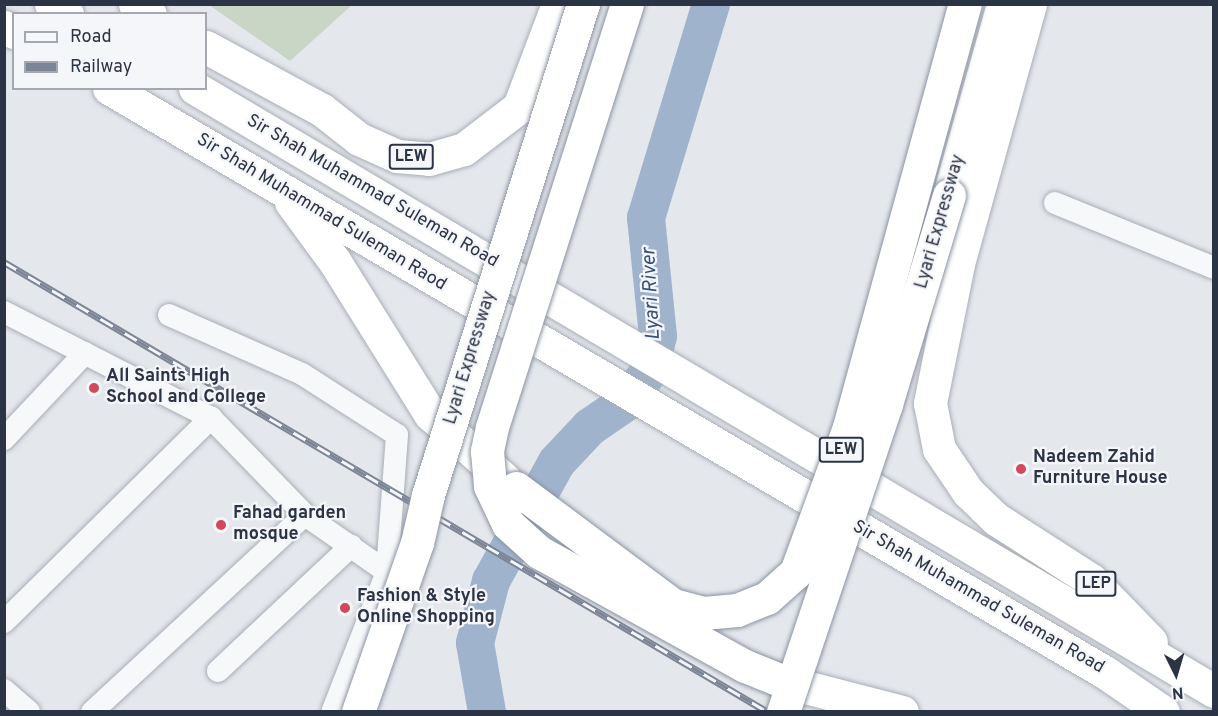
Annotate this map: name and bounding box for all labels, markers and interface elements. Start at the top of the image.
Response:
legend [12,12,207,90]
text: Road [70,26,112,49]
text: Railway [70,56,132,79]
street label: Sir Shah Muhammad Suleman Road [242,111,502,273]
street label: Sir Shah Muhammad Suleman Raod [192,130,450,296]
road number: LEW [388,144,434,170]
street label: Lyari Expressway [912,152,970,292]
water label: Lyari River [638,247,666,341]
street label: Lyari Expressway [440,289,502,427]
place label: All Saints High School and College [106,367,266,410]
marker: All Saints High School and College [87,381,101,395]
road number: LEW [818,437,864,463]
place label: Nadeem Zahid Furniture House [1033,448,1168,490]
marker: Nadeem Zahid Furniture House [1014,462,1028,476]
place label: Fahad garden mosque [233,504,346,546]
street label: Sir Shah Muhammad Suleman Road [848,517,1108,679]
marker: Fahad garden mosque [214,518,228,532]
road number: LEP [1075,571,1117,597]
place label: Fashion & Style Online Shopping [357,587,495,630]
marker: Fashion & Style Online Shopping [338,601,352,615]
north arrow [1146,644,1206,704]
text: N [1171,681,1184,702]

